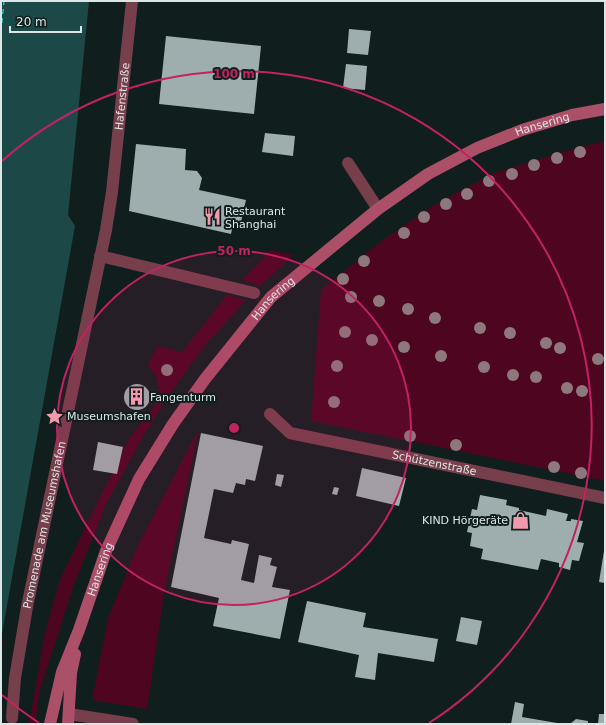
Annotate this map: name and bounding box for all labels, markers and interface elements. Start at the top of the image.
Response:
scale bar [10,8,81,34]
text: 20 m [16,15,47,29]
street label: Hafenstraße [112,62,132,131]
text: 100 m [213,67,255,81]
street label: Hansering [513,110,571,139]
place label: Restaurant Shanghai [225,205,286,231]
restaurant icon: Restaurant Shanghai [202,207,222,227]
text: 50 m [217,244,251,258]
street label: Hansering [249,274,297,323]
building icon: Fangenturm [127,387,147,407]
place label: Fangenturm [150,391,216,404]
place icon: Museumshafen [44,406,64,426]
place label: Museumshafen [67,410,151,423]
centre of rings [227,421,241,435]
street label: Promenade am Museumshafen [20,440,68,610]
street label: Schützenstraße [391,448,478,478]
shop icon: KIND Hörgeräte [511,510,531,530]
place label: KIND Hörgeräte [422,514,508,527]
street label: Hansering [85,540,116,598]

